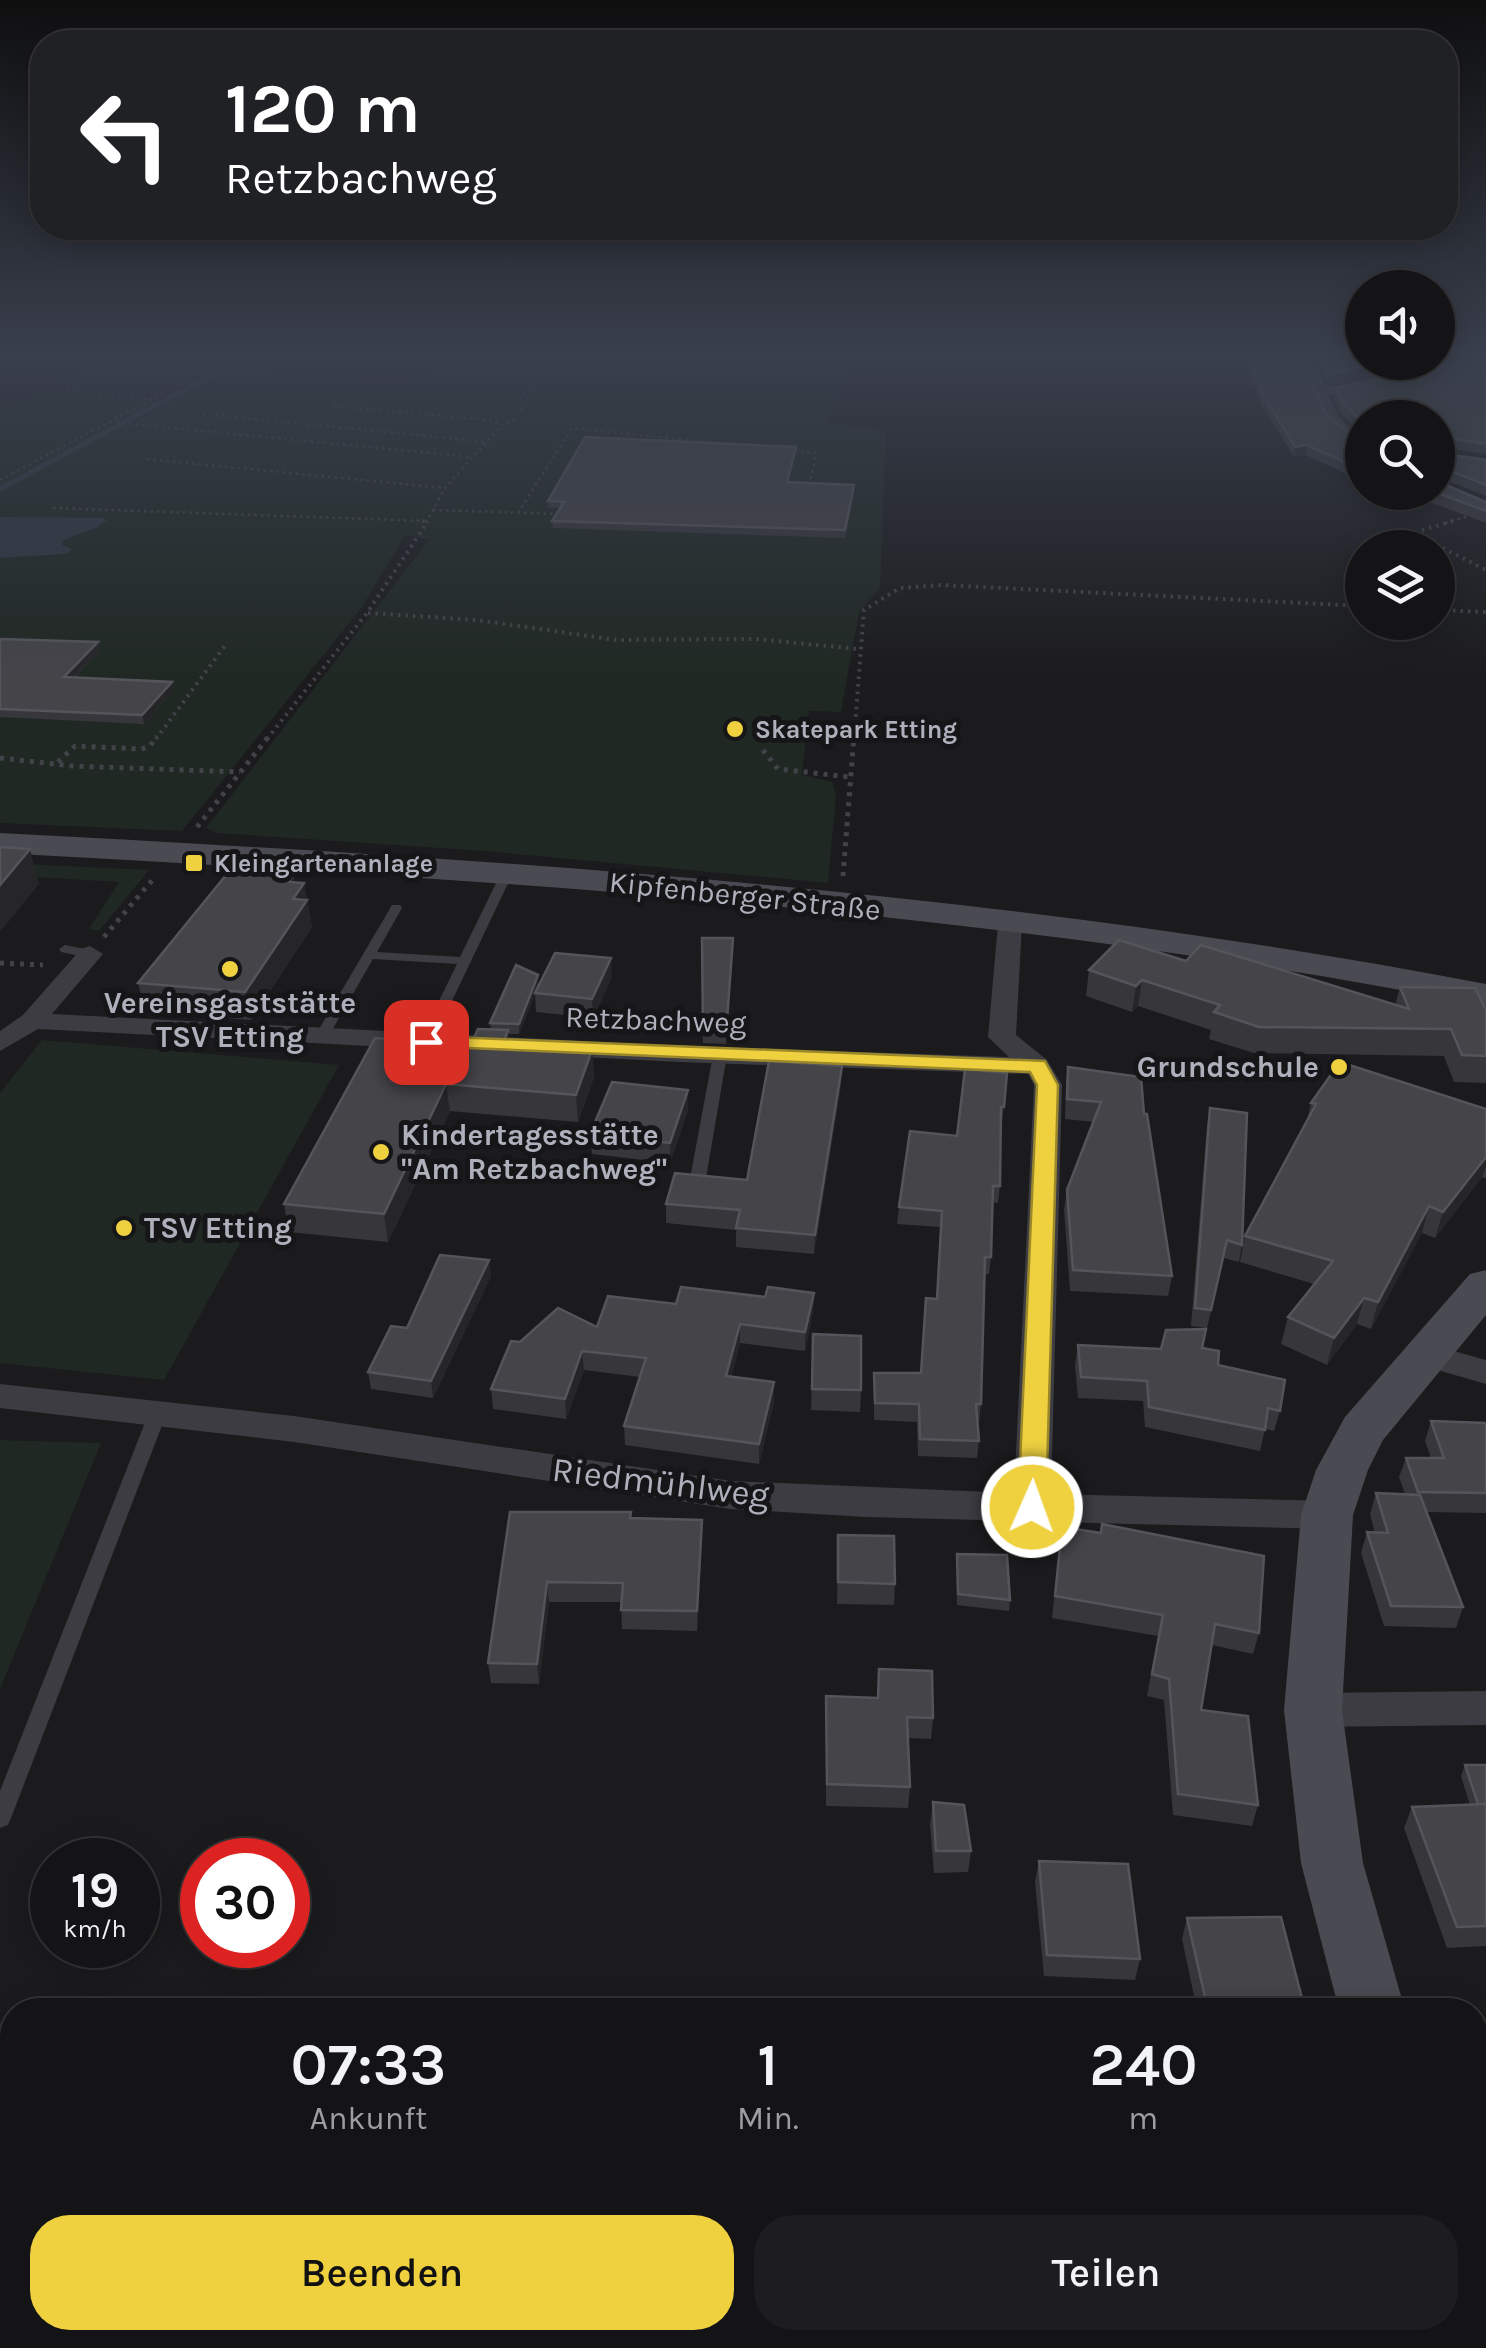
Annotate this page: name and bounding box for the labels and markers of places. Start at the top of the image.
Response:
place label: Skatepark Etting [755,715,957,744]
marker: Skatepark Etting [724,718,746,740]
place label: Kleingartenanlage [214,849,433,878]
marker: Kleingartenanlage [183,852,205,874]
marker: Vereinsgaststätte TSV Etting [219,958,241,980]
place label: Vereinsgaststätte TSV Etting [104,985,356,1055]
pin [384,1000,469,1085]
place label: Grundschule [1137,1049,1319,1085]
marker: Grundschule [1328,1056,1350,1078]
place label: Kindertagesstätte "Am Retzbachweg" [401,1117,667,1187]
marker: Kindertagesstätte "Am Retzbachweg" [370,1141,392,1163]
place label: TSV Etting [144,1210,292,1246]
marker: TSV Etting [113,1217,135,1239]

